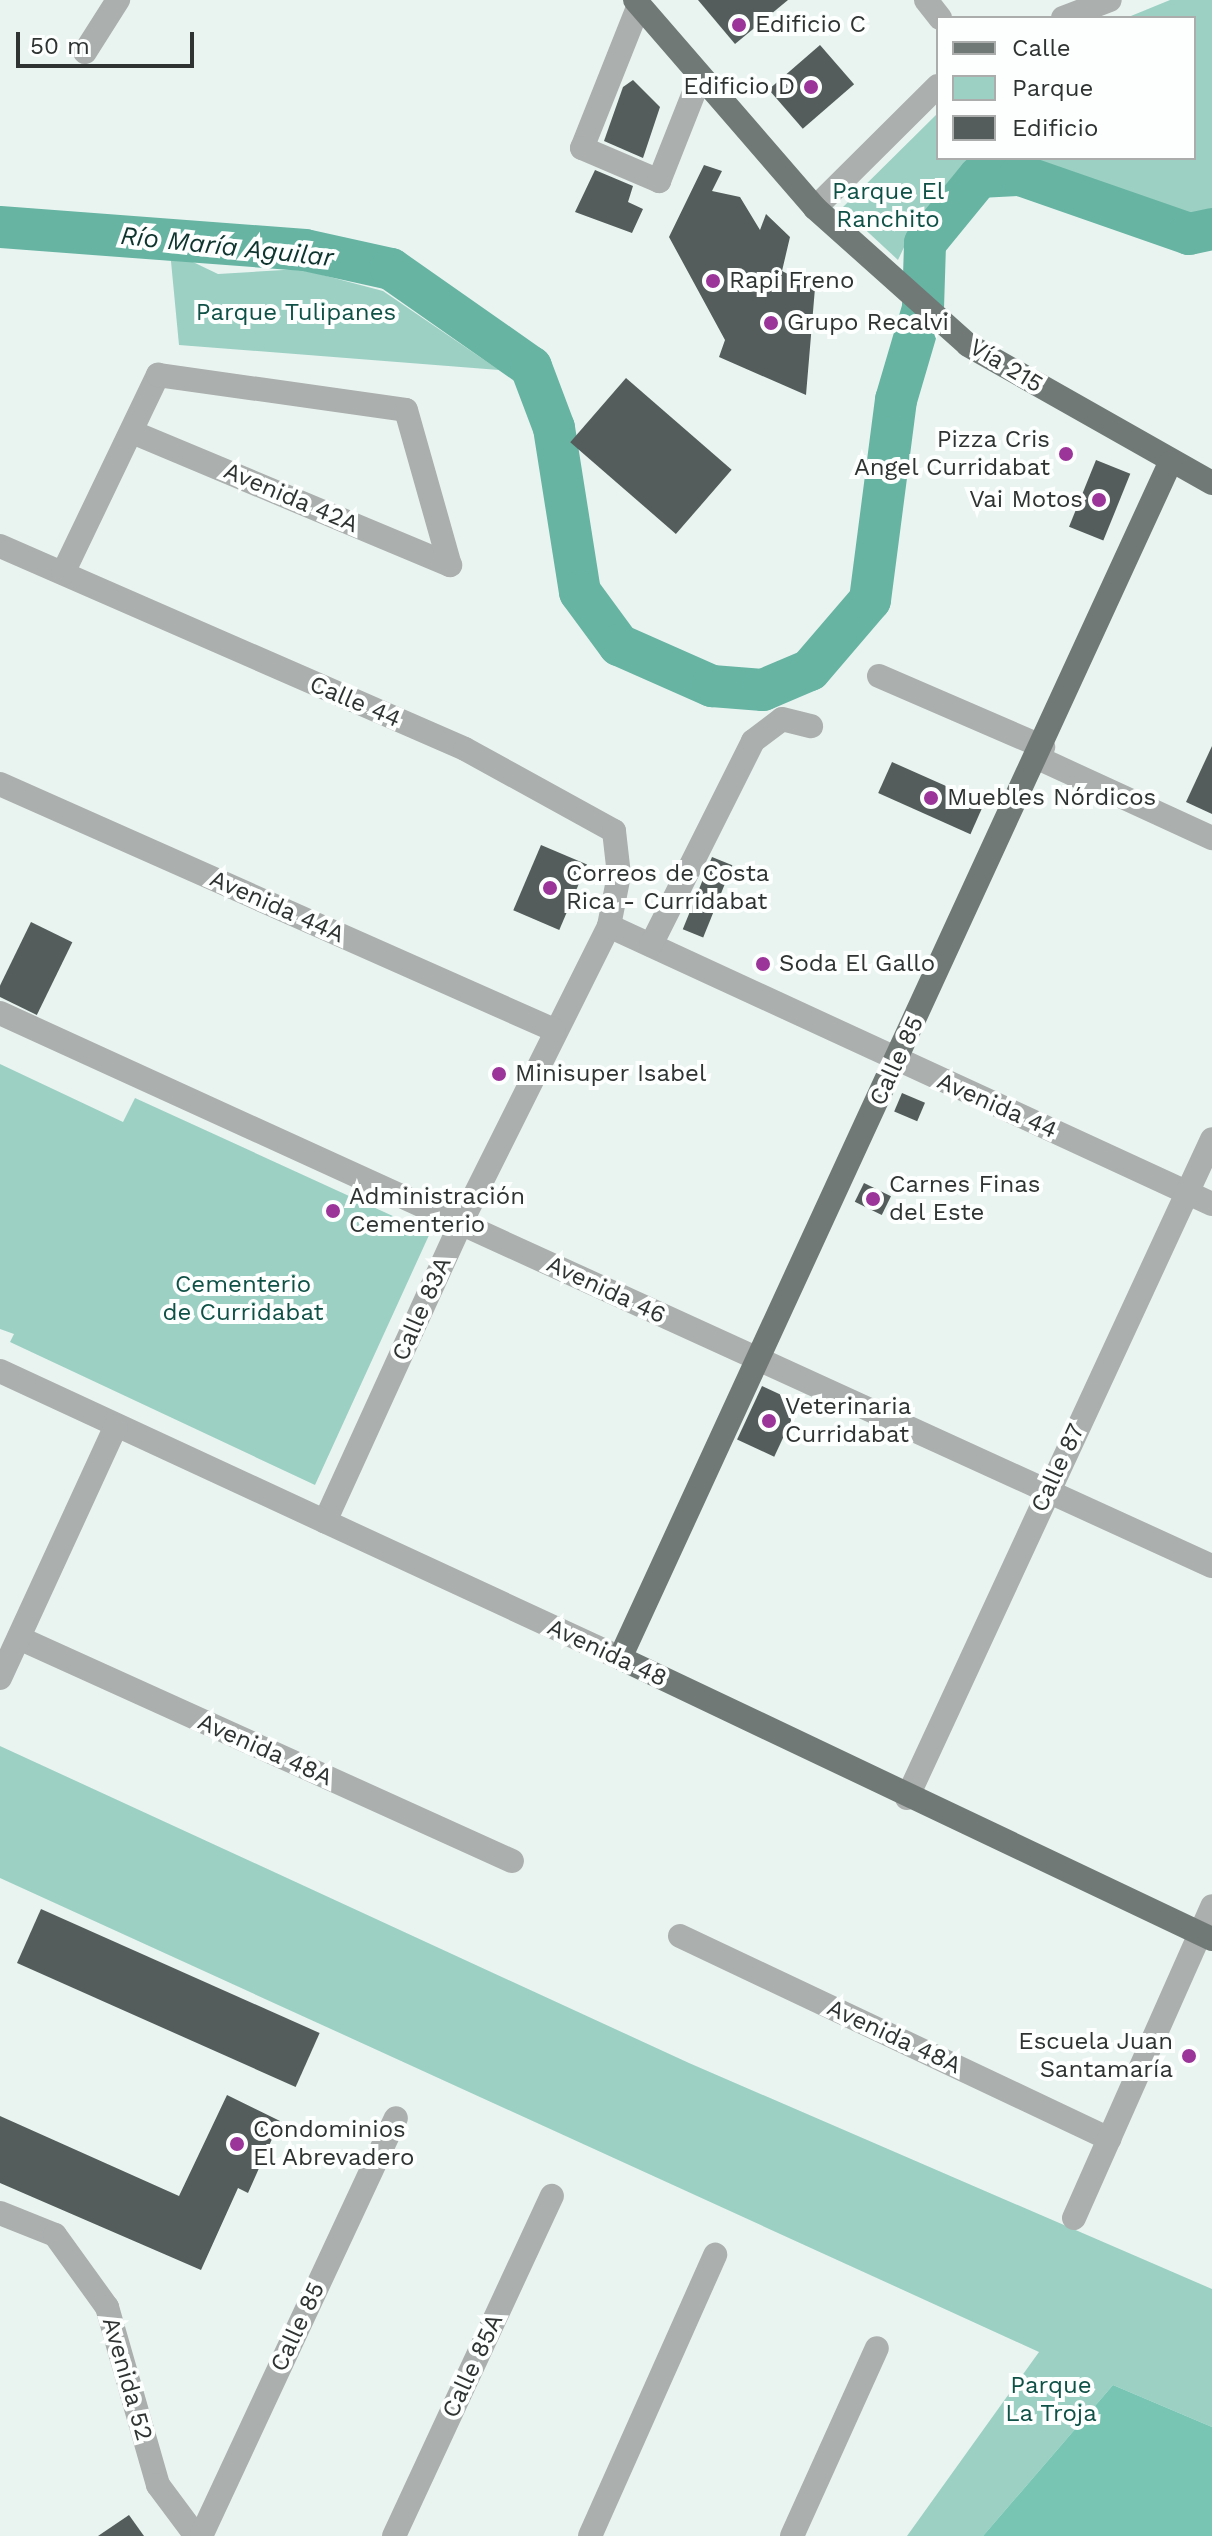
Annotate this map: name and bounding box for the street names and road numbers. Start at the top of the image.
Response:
street label: Vía 215 [964,333,1048,399]
street label: Avenida 42A [219,457,363,539]
street label: Calle 44 [305,670,405,734]
street label: Avenida 44A [205,864,349,950]
street label: Calle 85 [864,1012,930,1110]
street label: Avenida 44 [932,1067,1062,1145]
street label: Avenida 46 [542,1250,670,1330]
street label: Calle 83A [386,1252,458,1366]
street label: Calle 87 [1025,1419,1091,1517]
street label: Avenida 48 [543,1613,671,1693]
street label: Avenida 48A [193,1707,337,1793]
street label: Avenida 48A [822,1993,966,2081]
street label: Calle 85 [265,2278,331,2376]
street label: Calle 85A [436,2309,510,2423]
street label: Avenida 52 [96,2314,158,2444]

